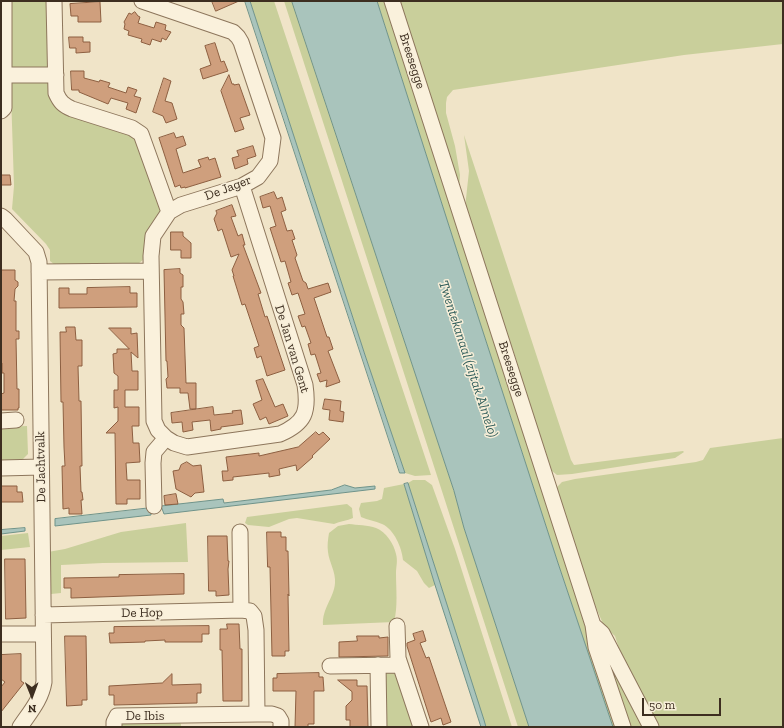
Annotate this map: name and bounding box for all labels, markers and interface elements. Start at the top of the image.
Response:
street label: Breesegge [396,31,428,91]
street label: De Jager [202,172,254,204]
water label: Twentekanaal (zijtak Almelo) [435,278,501,440]
street label: De Jan van Gent [271,303,313,395]
street label: Breesegge [495,339,527,399]
street label: De Jachtvalk [33,431,49,503]
street label: De Hop [121,605,163,621]
north arrow [12,676,52,716]
scale bar [644,690,723,716]
text: 50 m [649,698,675,712]
text: N [28,702,37,715]
street label: De Ibis [126,708,164,724]

